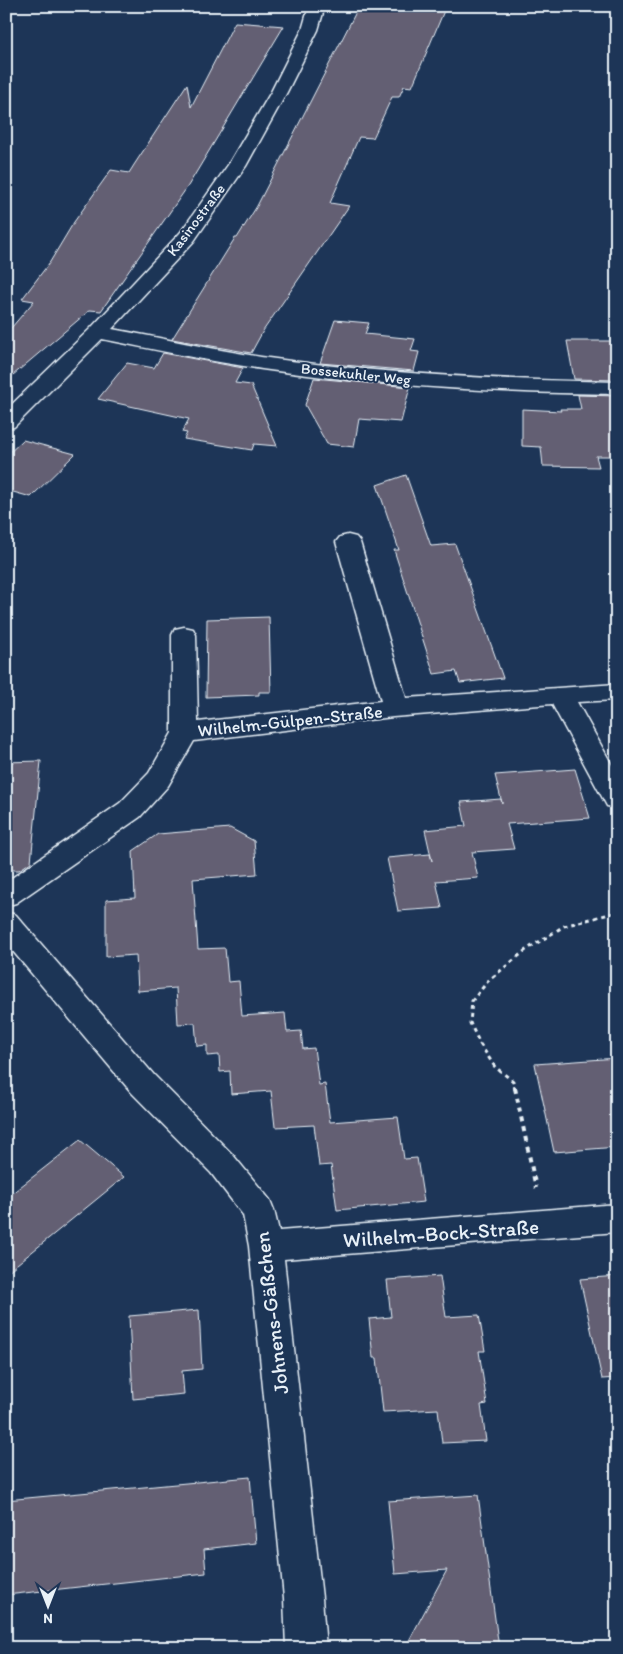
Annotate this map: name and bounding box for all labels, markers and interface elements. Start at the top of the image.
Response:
street label: Kasinostraße [163,180,229,260]
street label: Bossekuhler Weg [300,359,412,389]
street label: Wilhelm-Gülpen-Straße [196,700,384,742]
street label: Wilhelm-Bock-Straße [342,1214,540,1252]
street label: Johnens-Gäßchen [249,1230,293,1396]
north arrow [22,1582,72,1632]
text: N [43,1610,53,1627]

